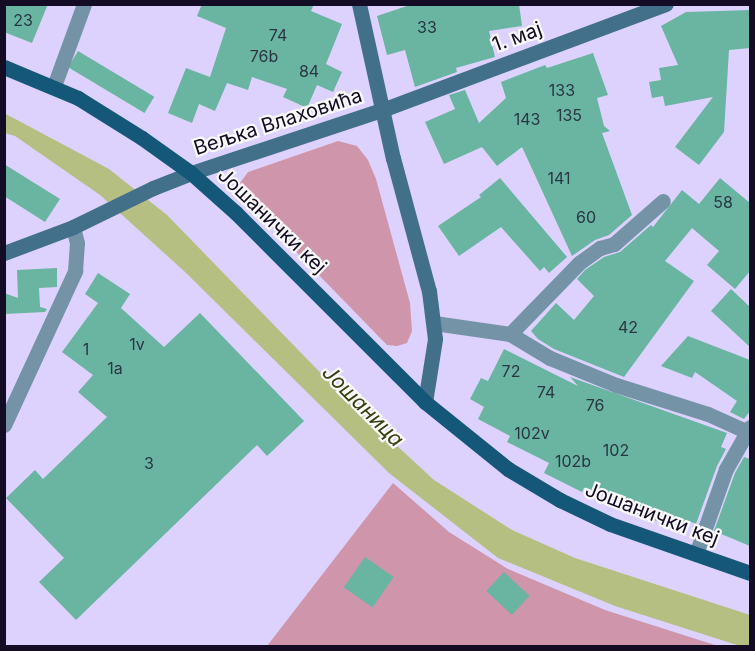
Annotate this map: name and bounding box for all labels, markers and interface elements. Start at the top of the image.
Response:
house number: 23 [13,10,33,30]
house number: 33 [417,17,437,37]
street label: 1. мај [489,17,545,57]
house number: 74 [269,25,287,45]
house number: 76b [250,46,278,66]
house number: 84 [299,61,319,81]
house number: 133 [549,80,575,100]
street label: Вељка Влаховића [191,83,365,161]
house number: 135 [556,105,582,125]
house number: 143 [514,109,540,129]
street label: Јошанички кеј [213,163,331,279]
house number: 141 [547,168,571,188]
house number: 58 [713,192,733,212]
house number: 60 [576,207,596,227]
house number: 42 [618,317,638,337]
house number: 1v [129,334,145,354]
house number: 1 [83,339,89,359]
house number: 1a [107,358,123,378]
water label: Јошаница [317,360,409,452]
house number: 72 [502,361,520,381]
house number: 74 [537,382,555,402]
house number: 76 [586,395,604,415]
house number: 102v [514,423,550,443]
house number: 102 [603,440,629,460]
house number: 102b [555,451,591,471]
house number: 3 [144,453,154,473]
street label: Јошанички кеј [582,477,722,551]

